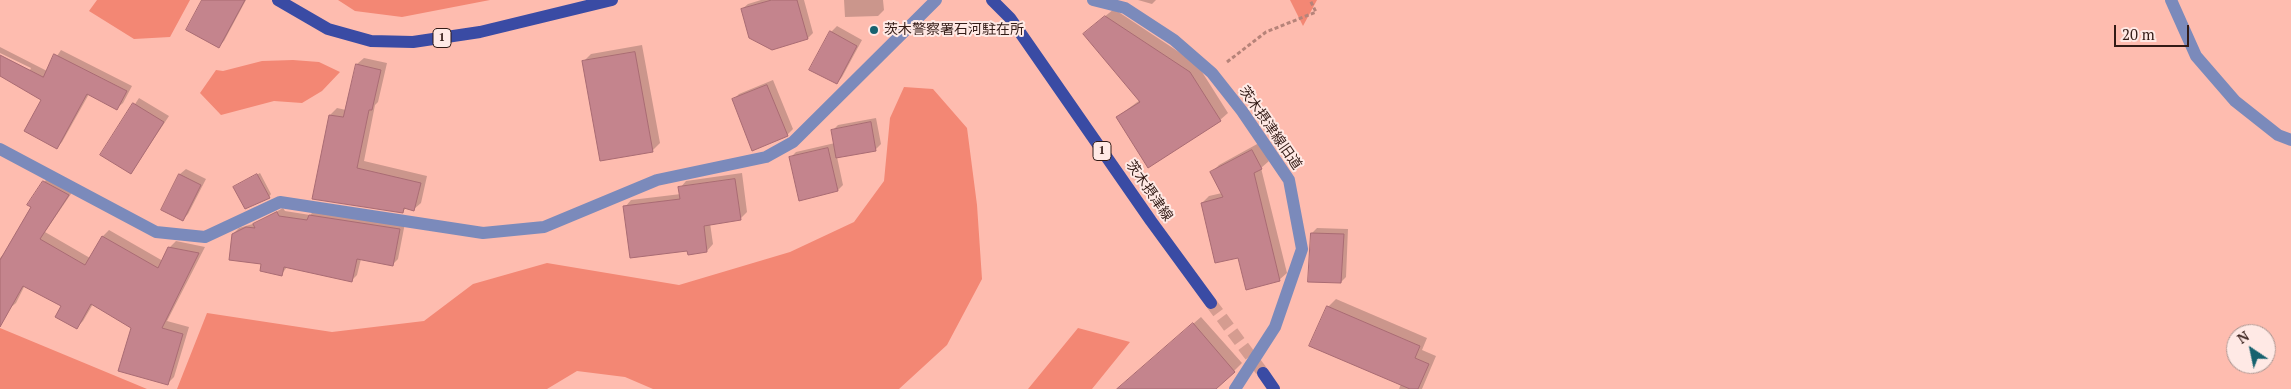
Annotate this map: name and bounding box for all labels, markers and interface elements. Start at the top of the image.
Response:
scale bar [2116,15,2191,47]
place label: 茨木警察署石河駐在所 [884,22,1024,38]
marker: 茨木警察署石河駐在所 [868,24,880,36]
text: 20 m [2122,24,2155,44]
road number: 1 [433,28,451,48]
street label: 茨木摂津線旧道 [1235,83,1305,173]
road number: 1 [1093,142,1111,160]
street label: 茨木摂津線 [1122,158,1176,224]
north arrow [2226,324,2276,374]
text: N [2233,326,2253,348]

